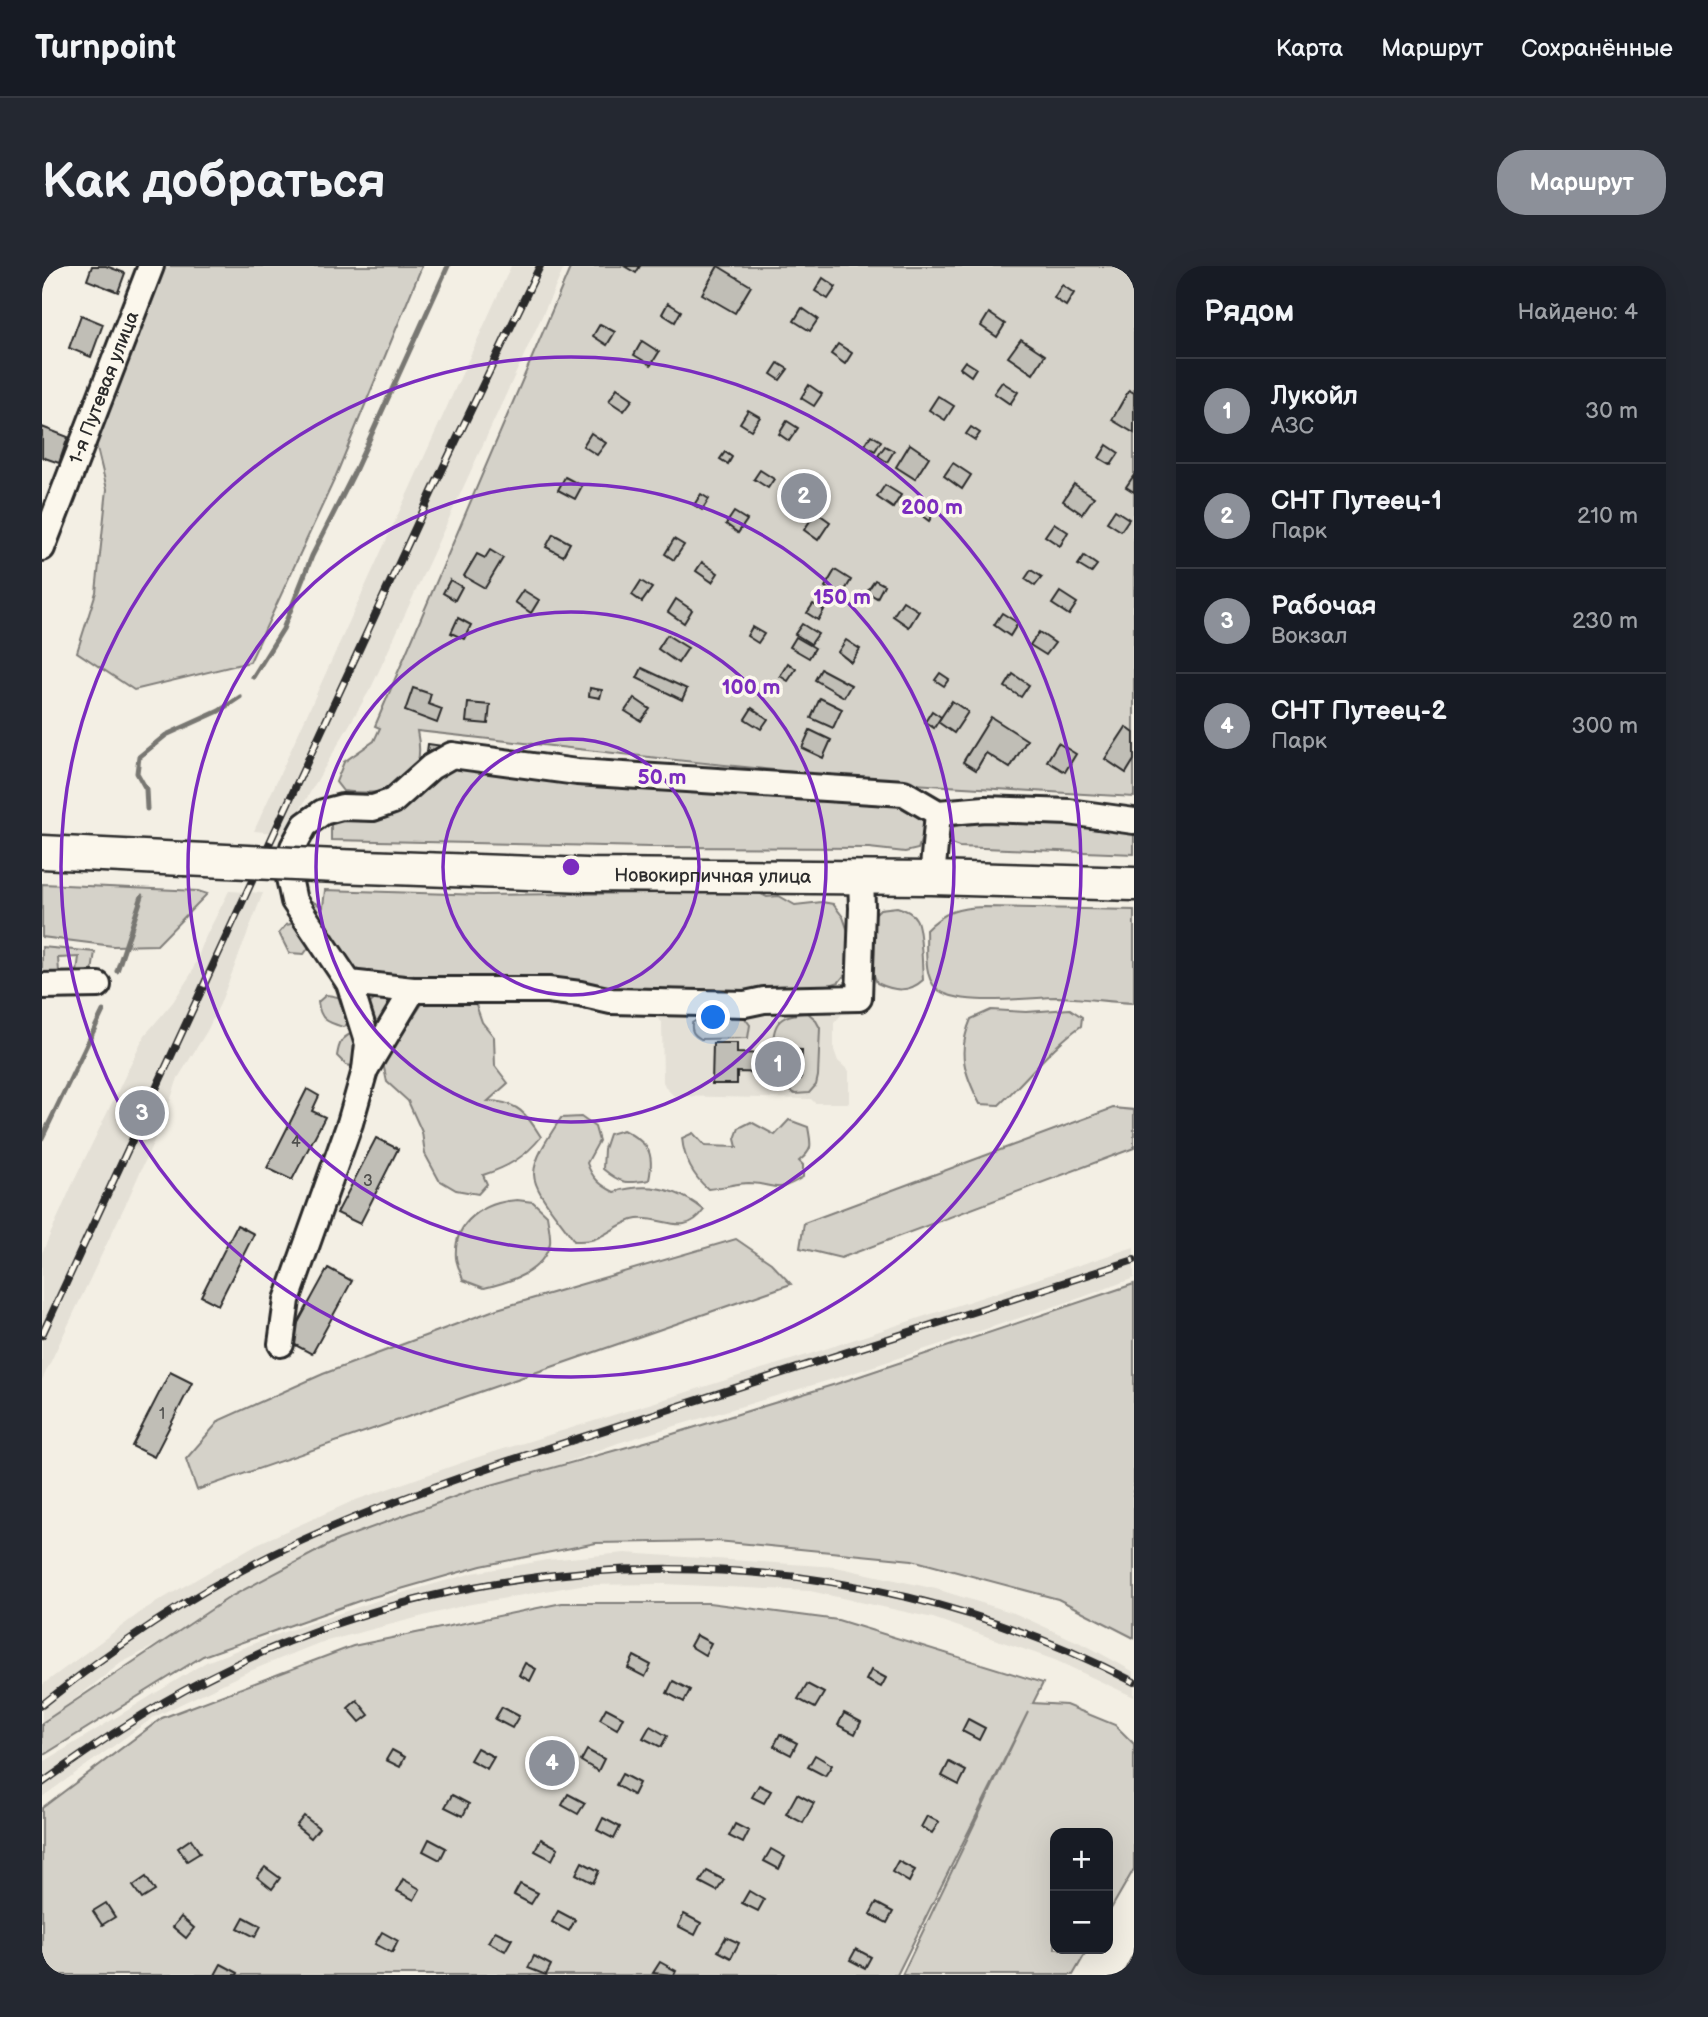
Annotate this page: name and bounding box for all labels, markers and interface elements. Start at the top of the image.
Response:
text: Turnpoint [35,28,176,68]
text: Карта [1276,34,1343,63]
text: Маршрут [1381,34,1483,63]
text: Сохранённые [1521,34,1673,63]
button: Маршрут [1497,150,1666,215]
text: Как добраться [42,153,386,212]
text: Рядом [1204,294,1294,330]
text: Найдено: 4 [1518,298,1638,326]
street label: 1-я Путевая улица [64,308,144,467]
text: Лукойл [1271,381,1358,412]
text: 1 [1222,397,1232,425]
text: 30 m [1585,397,1638,425]
text: АЗС [1271,412,1314,440]
pin: 2 [781,470,827,522]
text: СНТ Путеец-1 [1271,486,1442,517]
text: 200 m [901,495,963,520]
text: 2 [1220,502,1234,530]
text: 210 m [1577,502,1638,530]
text: Парк [1271,517,1327,545]
text: 150 m [813,585,871,610]
text: Рабочая [1271,591,1377,622]
text: 3 [1220,607,1234,635]
text: 230 m [1572,607,1638,635]
text: Вокзал [1271,622,1348,650]
text: 100 m [722,675,780,700]
text: СНТ Путеец-2 [1271,696,1447,727]
text: 4 [1220,712,1234,740]
text: 300 m [1572,712,1638,740]
text: Парк [1271,727,1327,755]
text: 50 m [638,765,686,790]
centre of rings [559,855,583,879]
street label: Новокирпичная улица [614,864,811,888]
your location [696,1000,730,1034]
pin: 1 [755,1038,801,1090]
pin: 3 [119,1087,165,1139]
house number: 4 [291,1133,301,1152]
house number: 3 [363,1172,373,1191]
house number: 1 [159,1405,165,1424]
pin: 4 [529,1737,575,1789]
map controls [1050,1828,1113,1954]
button: + [1050,1828,1113,1891]
button: − [1050,1891,1113,1954]

